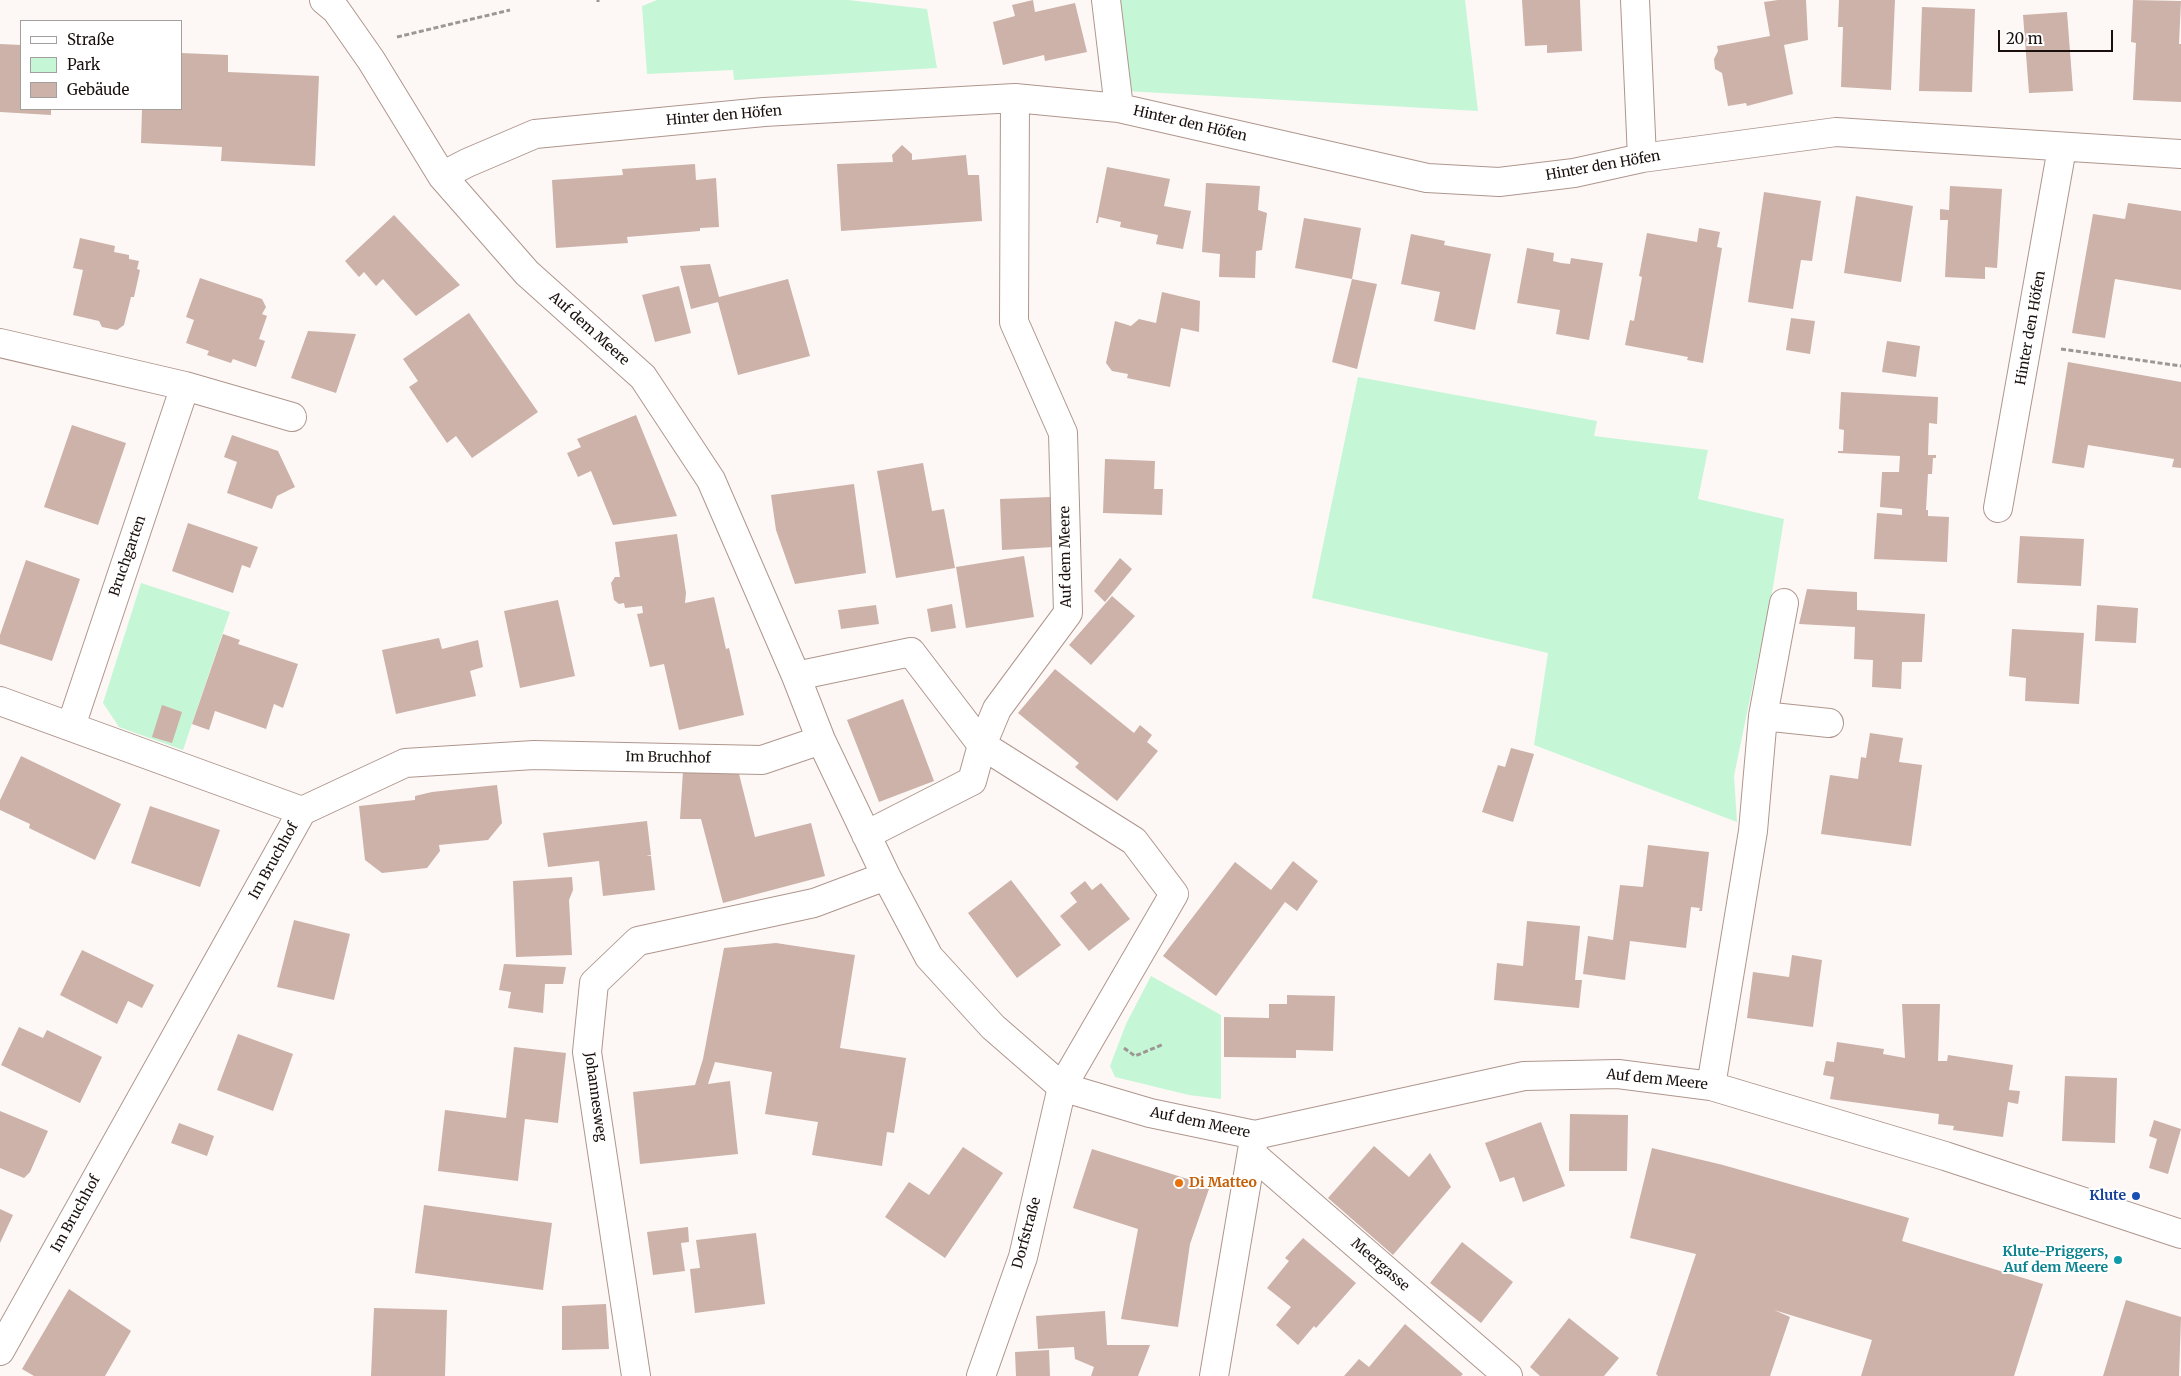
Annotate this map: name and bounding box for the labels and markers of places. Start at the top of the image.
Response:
place label: Di Matteo [1189,1175,1257,1191]
marker: Di Matteo [1173,1177,1185,1189]
place label: Klute [2089,1188,2126,1204]
marker: Klute [2130,1190,2142,1202]
place label: Klute-Priggers, Auf dem Meere [2002,1244,2108,1276]
marker: Klute-Priggers, Auf dem Meere [2112,1254,2124,1266]

